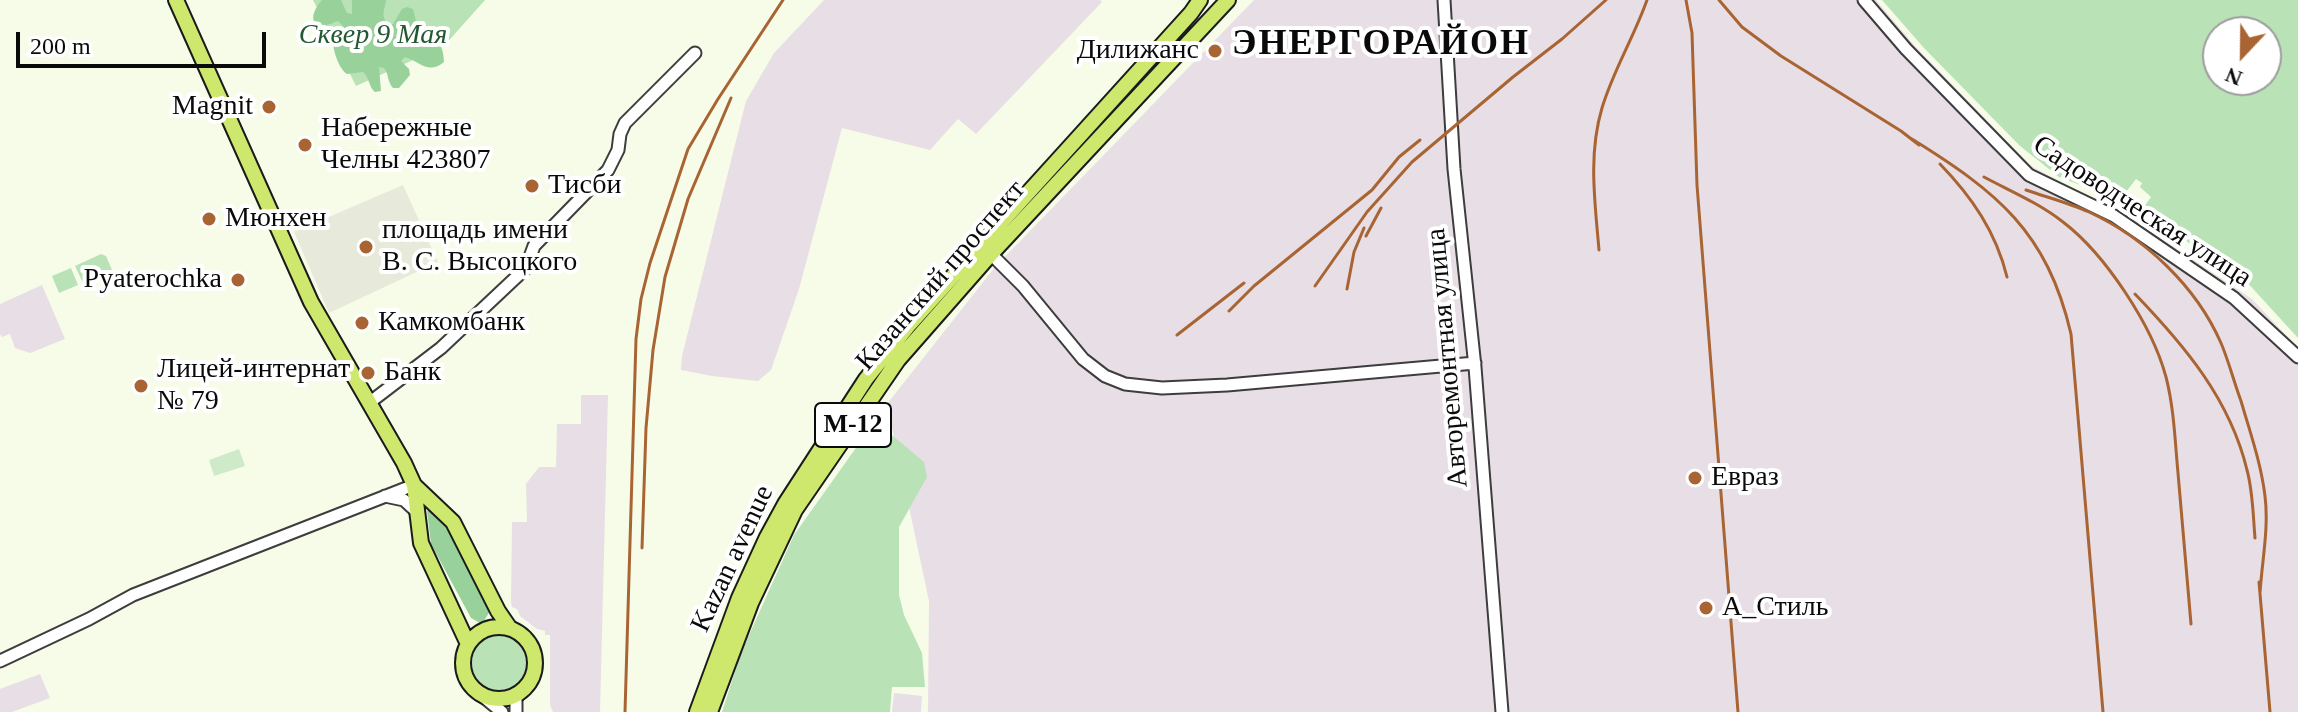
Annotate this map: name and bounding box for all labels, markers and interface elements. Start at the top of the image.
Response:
scale bar [20,16,270,66]
north arrow [2202,16,2282,96]
park label: Сквер 9 Мая [299,19,447,53]
district label: ЭНЕРГОРАЙОН [1232,23,1530,67]
text: 200 m [30,33,91,59]
place label: Дилижанс [1077,34,1199,68]
marker: Дилижанс [1206,42,1224,60]
text: N [2222,62,2246,91]
place label: Magnit [172,90,253,124]
marker: Magnit [260,98,278,116]
place label: Набережные Челны 423807 [321,112,490,178]
street label: Садоводческая улица [2026,129,2258,295]
marker: Набережные Челны 423807 [296,136,314,154]
place label: Тисби [548,169,621,203]
street label: Казанский проспект [849,174,1033,378]
marker: Тисби [523,177,541,195]
place label: Мюнхен [225,202,327,236]
marker: Мюнхен [200,210,218,228]
place label: площадь имени В. С. Высоцкого [382,214,577,280]
street label: Авторемонтная улица [1420,227,1476,489]
marker: площадь имени В. С. Высоцкого [357,238,375,256]
place label: Pyaterochka [84,263,222,297]
marker: Pyaterochka [229,271,247,289]
place label: Камкомбанк [378,306,525,340]
marker: Камкомбанк [353,314,371,332]
place label: Лицей-интернат № 79 [157,353,350,419]
place label: Банк [384,356,441,390]
marker: Банк [359,364,377,382]
marker: Лицей-интернат № 79 [132,377,150,395]
road number: М-12 [815,403,891,447]
place label: Евраз [1711,461,1779,495]
marker: Евраз [1686,469,1704,487]
street label: Kazan avenue [684,480,782,638]
place label: А_Стиль [1722,591,1828,625]
marker: А_Стиль [1697,599,1715,617]

